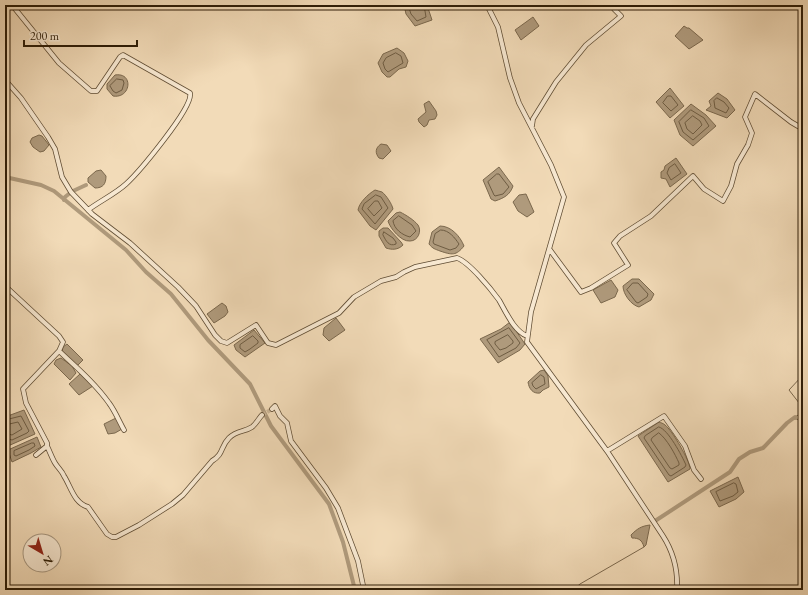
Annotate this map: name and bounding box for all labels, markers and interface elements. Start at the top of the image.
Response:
scale bar [24,22,137,48]
text: 200 m [30,28,60,44]
north arrow [22,533,62,573]
text: N [40,553,56,569]

